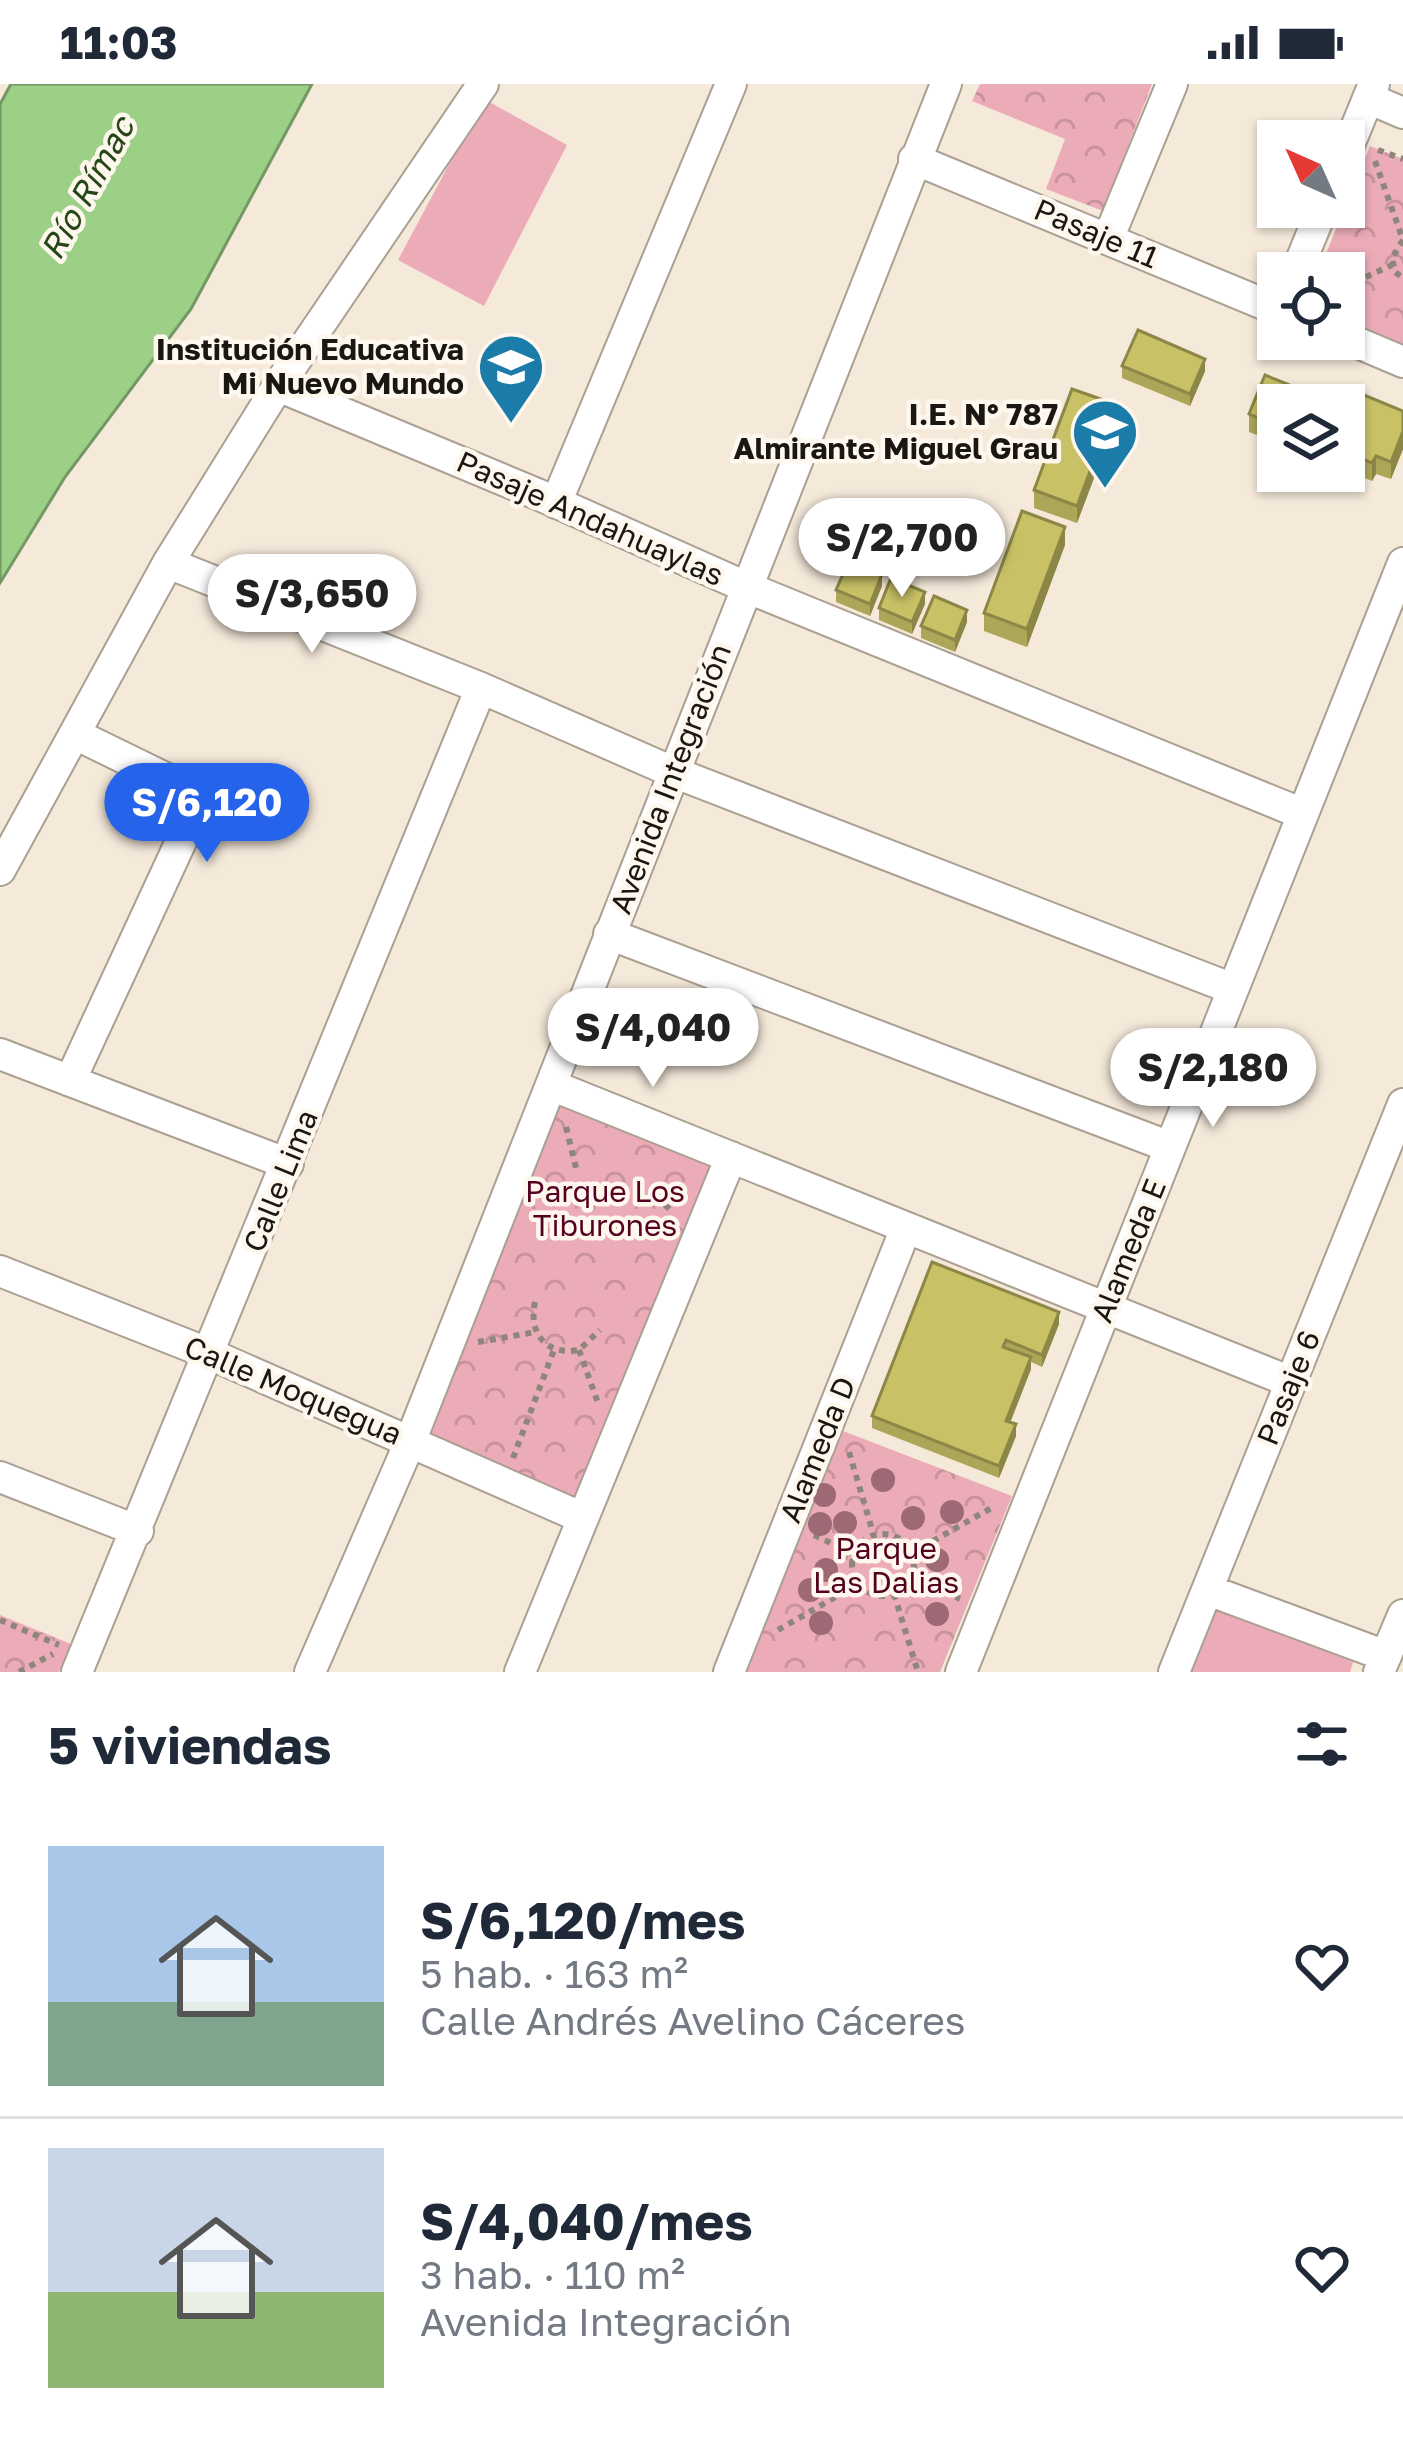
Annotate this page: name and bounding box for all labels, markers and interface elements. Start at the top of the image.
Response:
text: 11:03 [60,15,177,69]
water label: Río Rímac [32,108,143,266]
north arrow [1257,120,1365,228]
map controls [1257,120,1365,492]
street label: Pasaje 11 [1029,191,1164,275]
button: locate [1257,252,1365,360]
place label: Institución Educativa Mi Nuevo Mundo [156,331,464,401]
school or university icon: Institución Educativa Mi Nuevo Mundo [476,332,546,426]
button: layers [1257,384,1365,492]
place label: I.E. N° 787 Almirante Miguel Grau [733,396,1058,466]
school or university icon: I.E. N° 787 Almirante Miguel Grau [1070,397,1140,491]
street label: Pasaje Andahuaylas [451,443,729,593]
pin: S/2,700 [791,498,1013,600]
text: S/2,700 [825,513,979,560]
pin: S/3,650 [201,554,423,656]
text: S/3,650 [234,569,390,616]
street label: Avenida Integración [602,639,738,919]
pin: S/6,120 [96,763,318,865]
text: S/6,120 [131,778,283,825]
pin: S/4,040 [542,988,764,1090]
text: S/4,040 [575,1003,731,1050]
pin: S/2,180 [1102,1028,1324,1130]
text: S/2,180 [1137,1043,1289,1090]
street label: Calle Lima [235,1104,325,1257]
park label: Parque Los Tiburones [525,1173,685,1243]
street label: Alameda E [1083,1174,1173,1327]
street label: Pasaje 6 [1249,1325,1327,1450]
street label: Calle Moquegua [179,1328,407,1452]
street label: Alameda D [772,1372,863,1528]
park label: Parque Las Dalias [813,1530,959,1600]
icon: filters [1289,1711,1355,1777]
text: 5 viviendas [48,1714,331,1775]
text: S/6,120/mes [420,1889,746,1950]
icon: home [144,1894,288,2038]
icon: heart [1289,1933,1355,1999]
text: 5 hab. · 163 m² [420,1950,688,1997]
text: Calle Andrés Avelino Cáceres [420,1997,966,2044]
text: S/4,040/mes [420,2190,753,2251]
icon: home [144,2196,288,2340]
icon: heart [1289,2235,1355,2301]
text: 3 hab. · 110 m² [420,2251,685,2298]
text: Avenida Integración [420,2298,792,2345]

